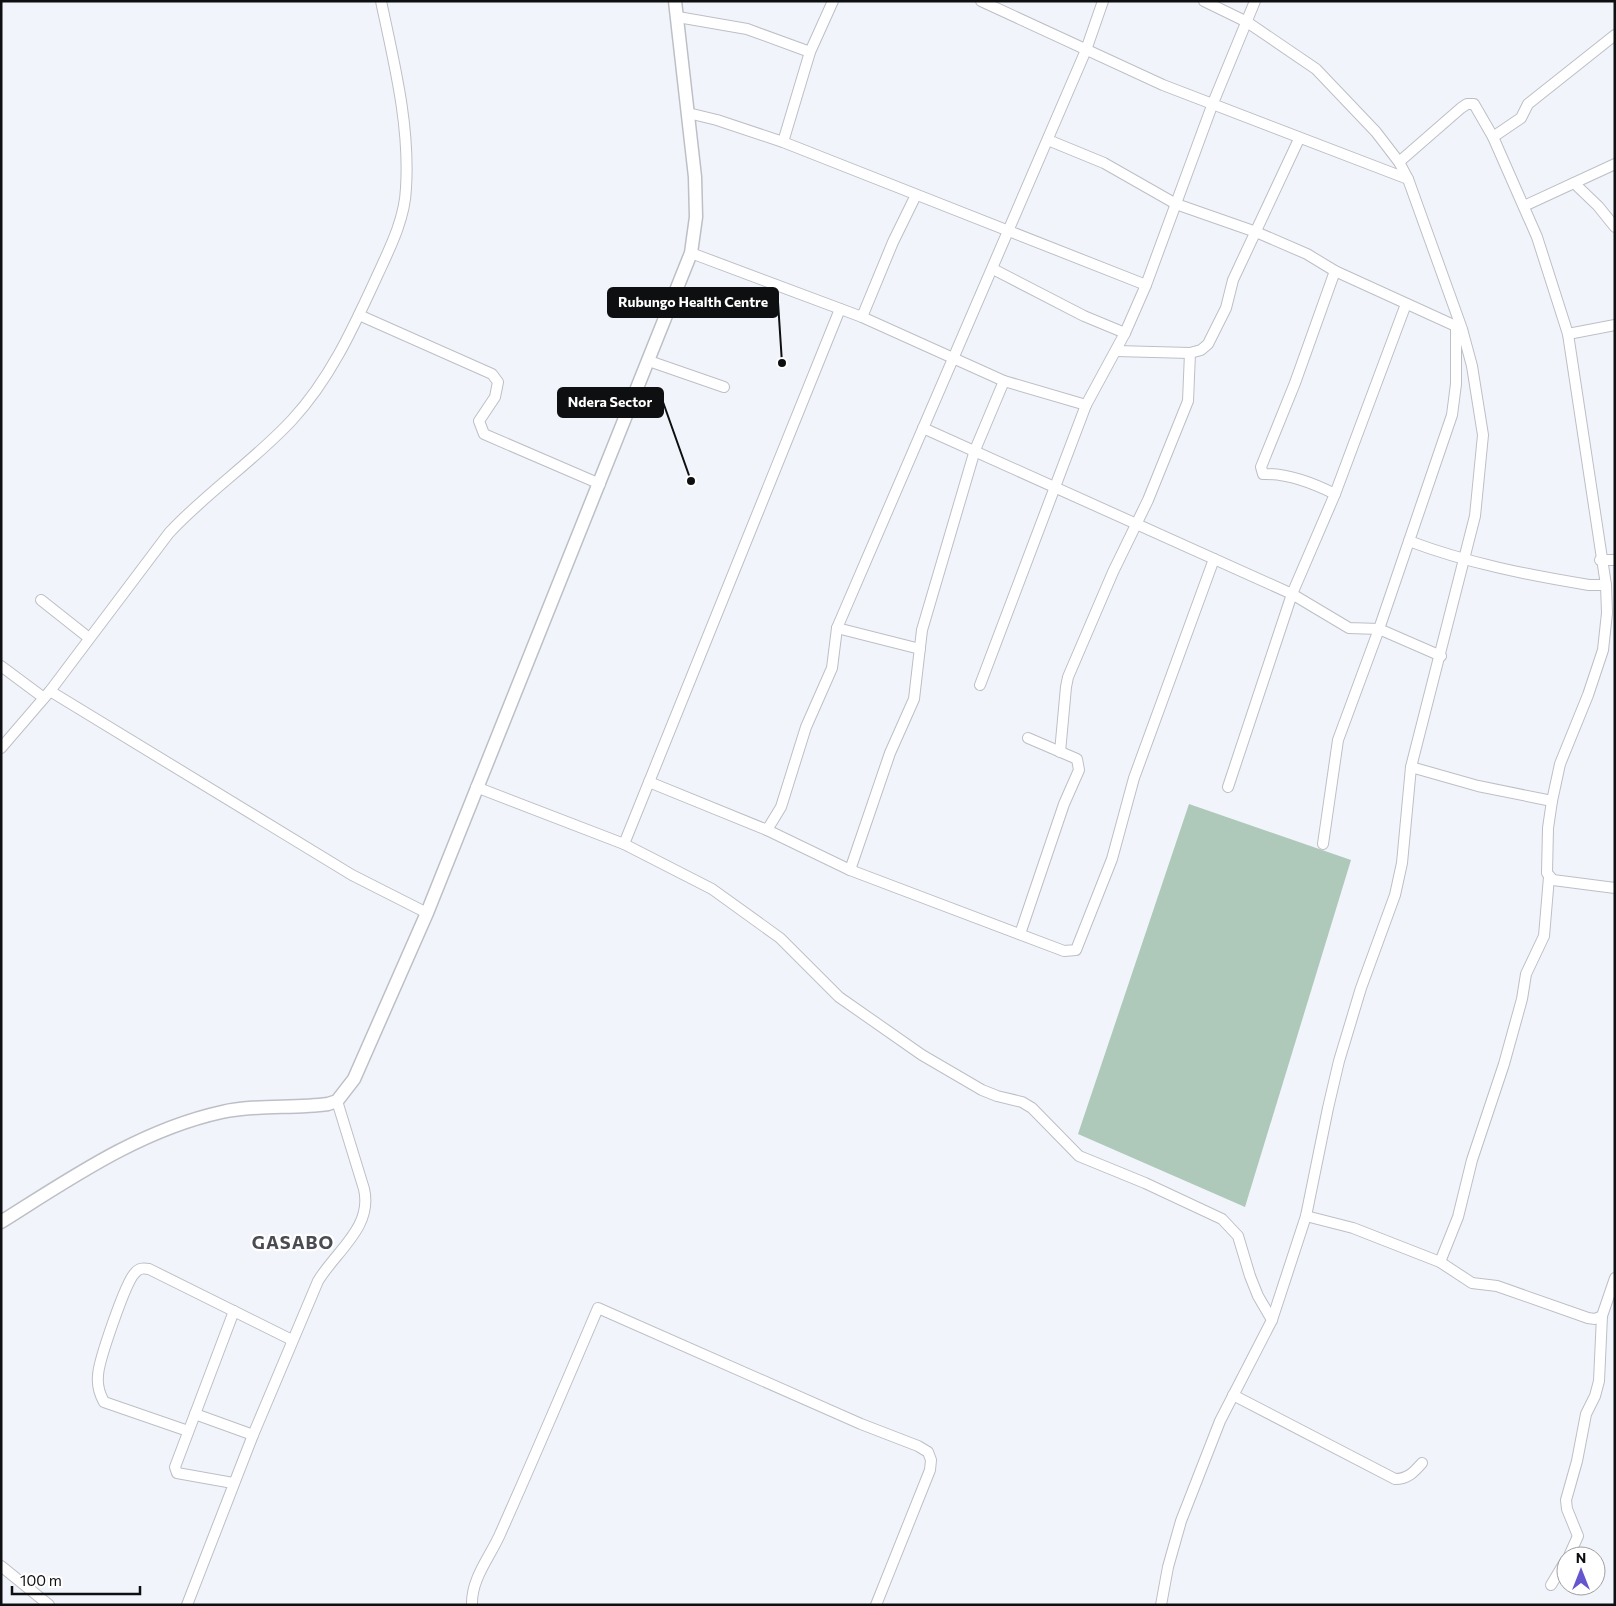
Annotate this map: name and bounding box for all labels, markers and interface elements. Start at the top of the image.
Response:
callout: Rubungo Health Centre [608,288,778,317]
text: Rubungo Health Centre [618,293,768,310]
callout: Ndera Sector [558,388,663,417]
text: Ndera Sector [568,393,652,410]
district label: GASABO [252,1231,334,1253]
north arrow [1556,1546,1606,1596]
text: N [1576,1549,1586,1566]
scale bar [12,1564,140,1596]
text: 100 m [20,1571,62,1589]

